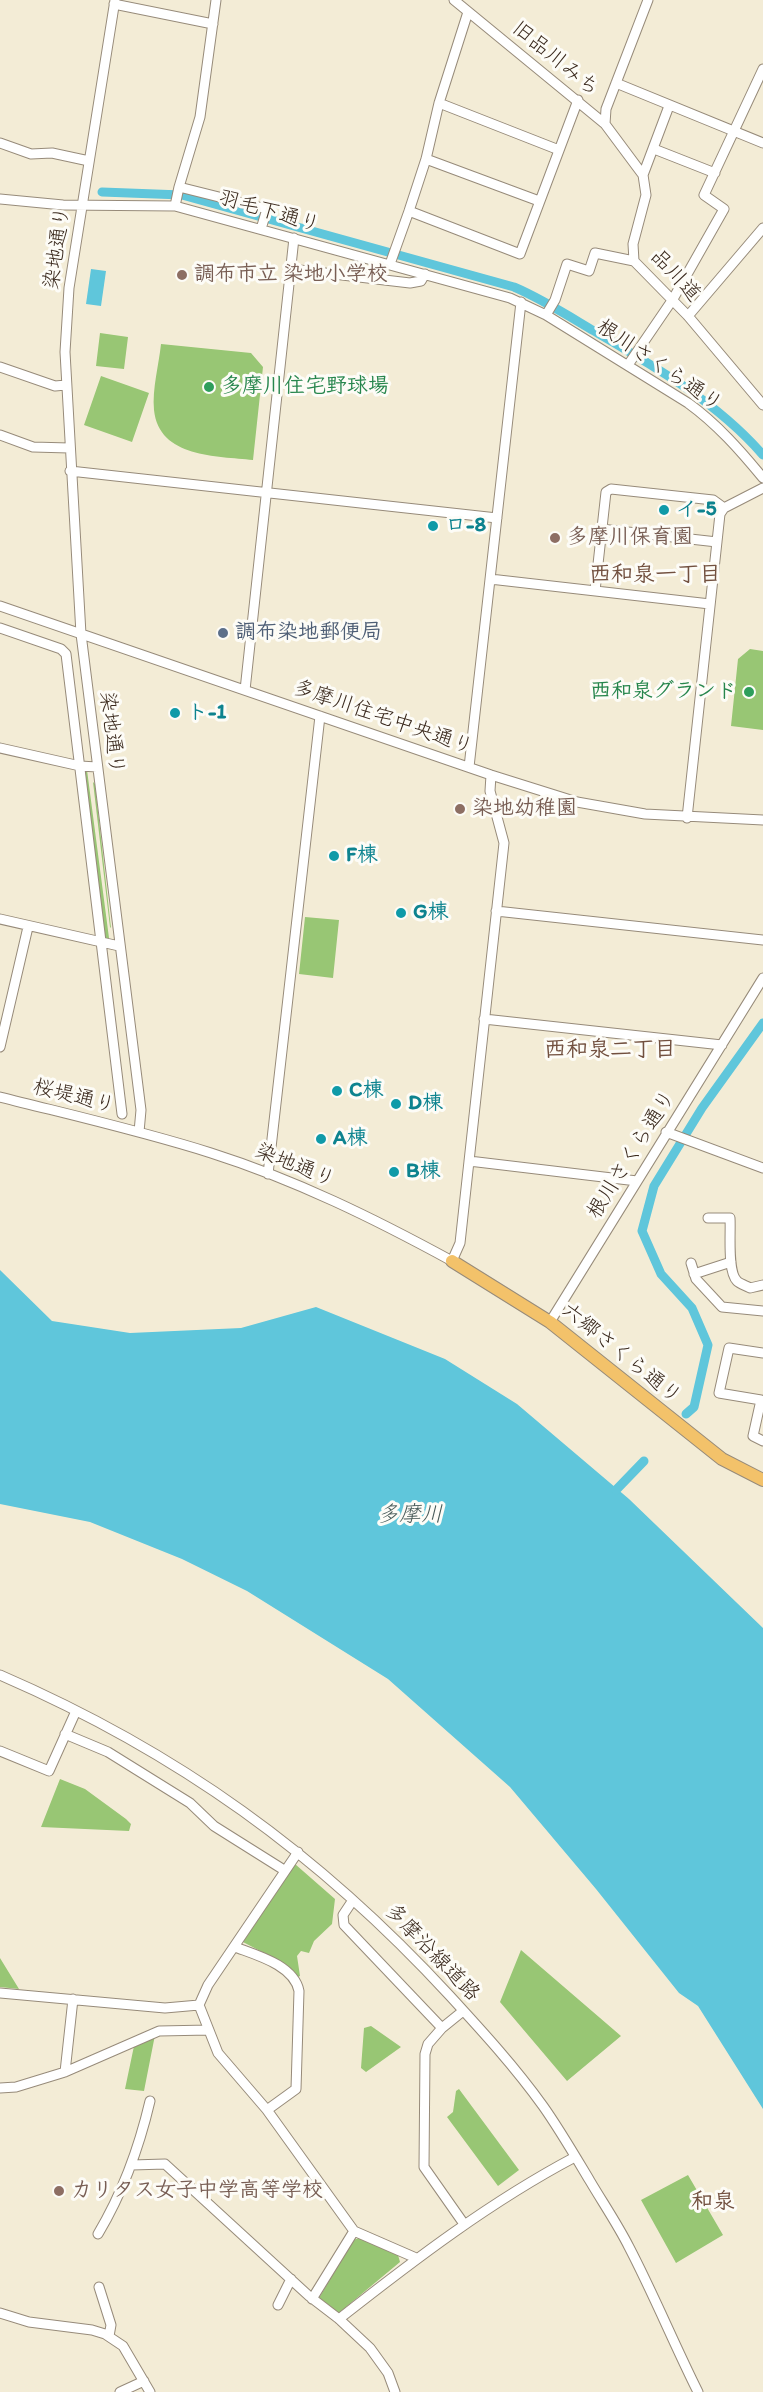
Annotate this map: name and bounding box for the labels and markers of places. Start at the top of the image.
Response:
place label: 調布市立 染地小学校 [194,262,388,288]
marker: 調布市立 染地小学校 [175,268,189,282]
place label: 多摩川住宅野球場 [221,374,389,400]
marker: 多摩川住宅野球場 [202,380,216,394]
place label: イ-5 [676,497,716,523]
marker: イ-5 [657,503,671,517]
place label: ロ-8 [445,513,486,539]
marker: ロ-8 [426,519,440,533]
place label: 多摩川保育園 [567,525,693,551]
marker: 多摩川保育園 [548,531,562,545]
place label: 調布染地郵便局 [235,620,382,646]
marker: 調布染地郵便局 [216,626,230,640]
place label: 西和泉グランド [590,679,737,705]
marker: 西和泉グランド [742,685,756,699]
place label: ト-1 [187,700,226,726]
marker: ト-1 [168,706,182,720]
place label: 染地幼稚園 [472,796,577,822]
marker: 染地幼稚園 [453,802,467,816]
place label: F棟 [346,843,378,869]
marker: F棟 [327,849,341,863]
place label: G棟 [413,900,448,926]
marker: G棟 [394,906,408,920]
place label: C棟 [349,1078,384,1104]
marker: C棟 [330,1084,344,1098]
place label: D棟 [408,1091,443,1117]
marker: D棟 [389,1097,403,1111]
place label: A棟 [333,1126,367,1152]
marker: A棟 [314,1132,328,1146]
place label: B棟 [406,1159,441,1185]
marker: B棟 [387,1165,401,1179]
place label: カリタス女子中学高等学校 [71,2178,323,2204]
marker: カリタス女子中学高等学校 [52,2184,66,2198]

